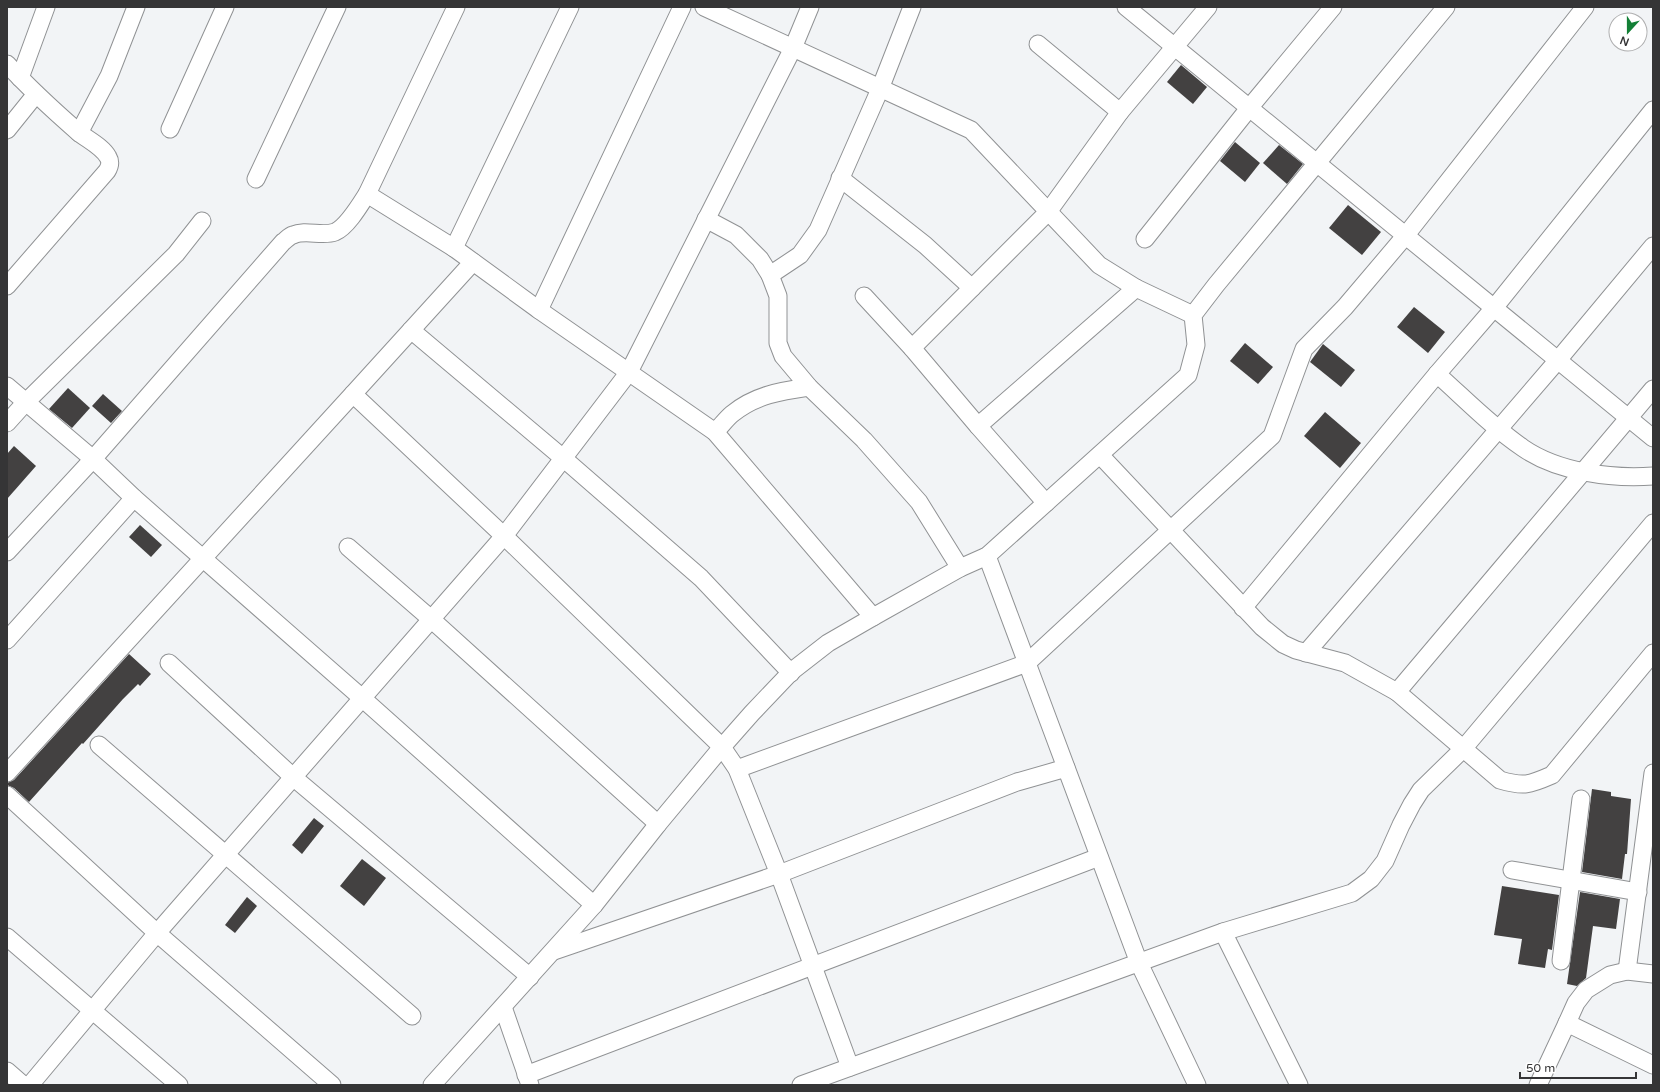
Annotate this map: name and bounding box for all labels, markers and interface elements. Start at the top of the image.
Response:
north arrow [1608,12,1648,52]
text: N [1618,33,1631,49]
scale bar [1520,1054,1636,1080]
text: 50 m [1526,1061,1555,1075]

